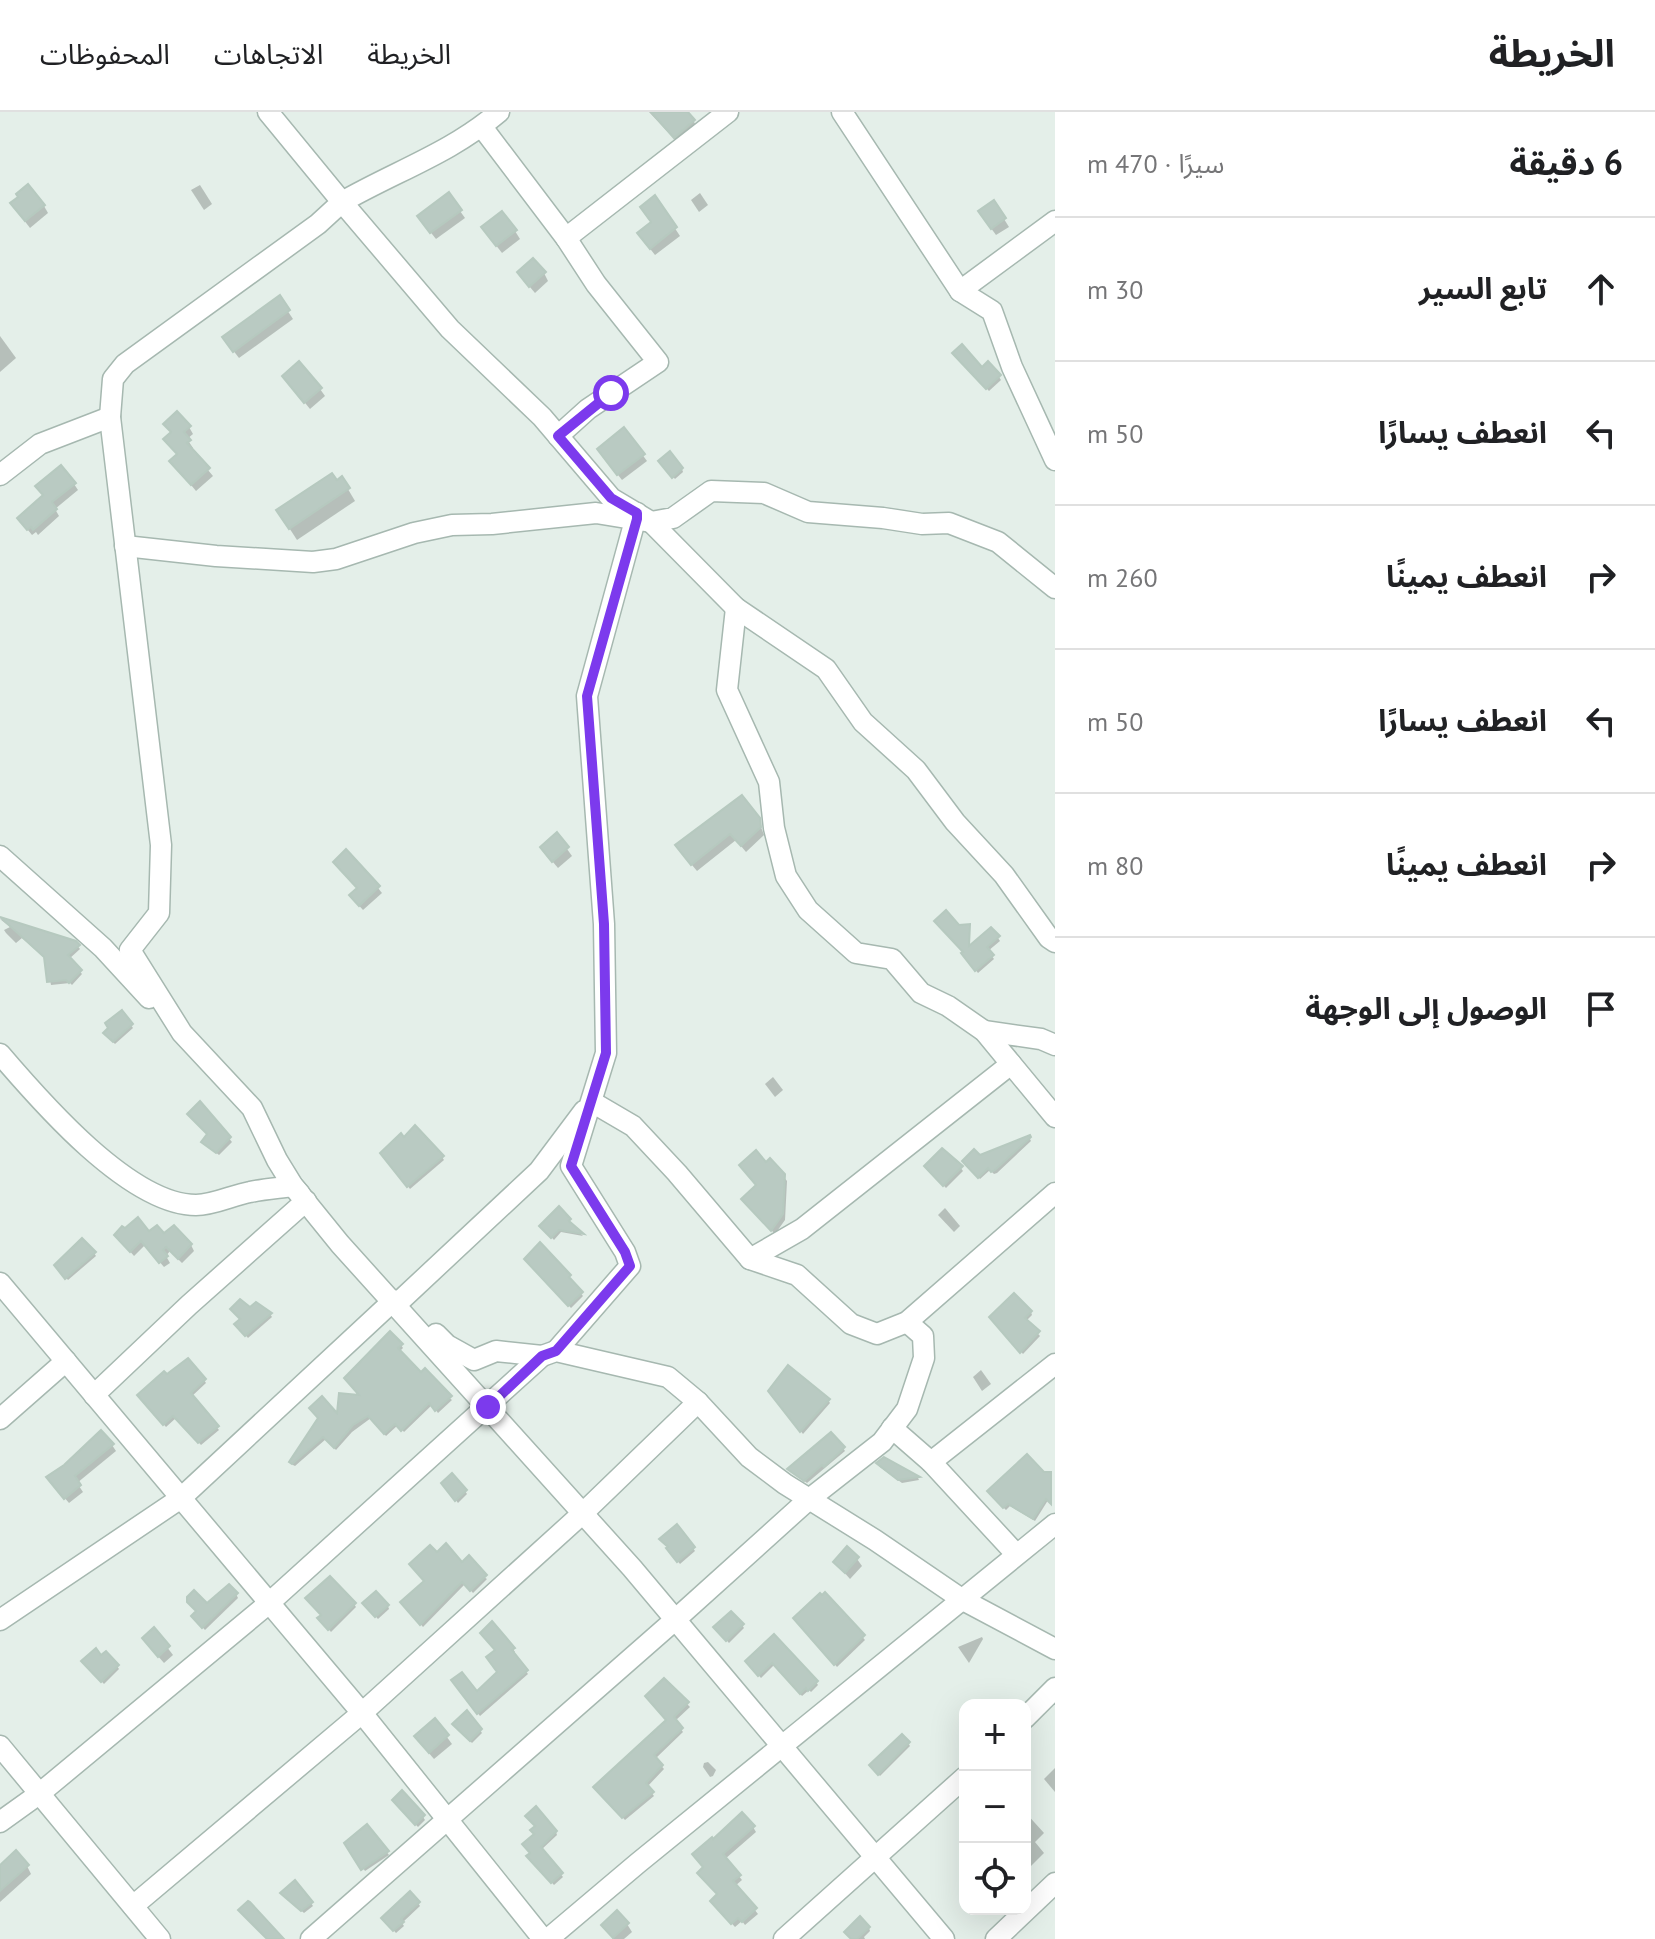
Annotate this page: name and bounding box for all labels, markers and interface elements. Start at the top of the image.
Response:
text: الخريطة [1489,28,1615,77]
text: المحفوظات [40,35,170,72]
text: الاتجاهات [214,35,323,72]
text: الخريطة [367,35,451,72]
text: 6 دقيقة [1510,140,1623,184]
text: سيرًا · 470 m [1087,147,1224,180]
icon: ahead [1579,267,1623,311]
text: تابع السير [1419,268,1547,307]
text: 30 m [1087,273,1143,306]
route start [593,375,629,411]
icon: left [1579,411,1623,455]
text: انعطف يسارًا [1378,412,1547,451]
text: 50 m [1087,417,1143,450]
icon: right [1579,555,1623,599]
text: انعطف يمينًا [1386,556,1547,595]
text: 260 m [1087,561,1158,594]
icon: left [1579,699,1623,743]
text: انعطف يسارًا [1378,700,1547,739]
text: 50 m [1087,705,1143,738]
icon: right [1579,843,1623,887]
text: انعطف يمينًا [1386,844,1547,883]
text: 80 m [1087,849,1143,882]
icon: arrive [1579,987,1623,1031]
text: الوصول إلى الوجهة [1305,988,1547,1027]
route end [470,1389,506,1425]
map controls [959,1699,1031,1915]
button: + [959,1699,1031,1771]
button: − [959,1771,1031,1843]
button: locate [959,1843,1031,1915]

